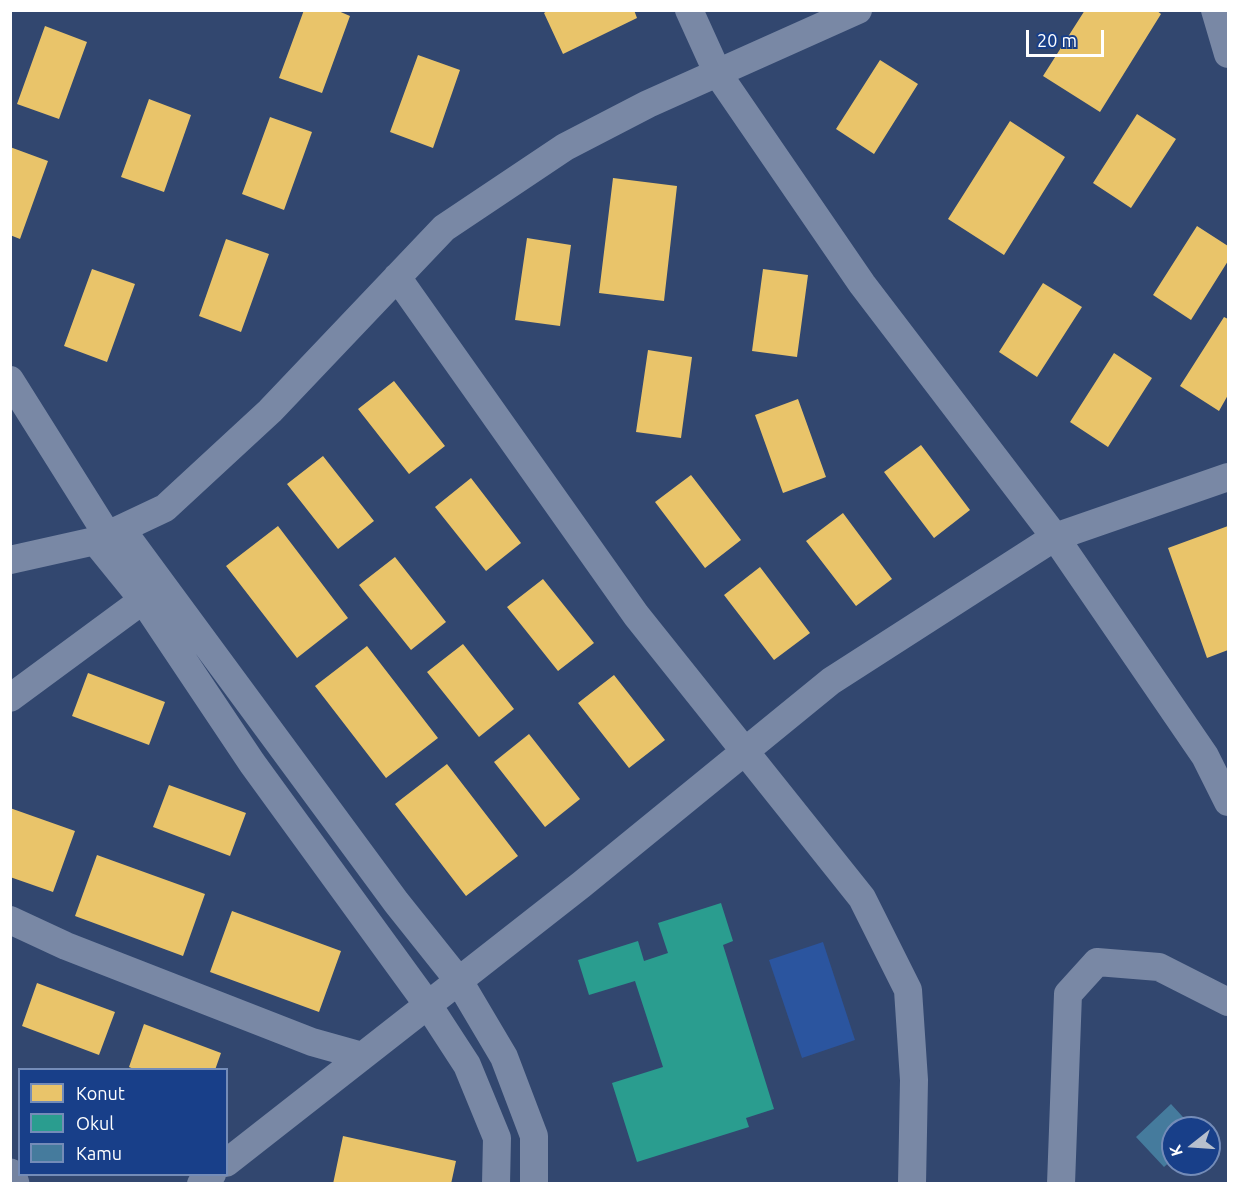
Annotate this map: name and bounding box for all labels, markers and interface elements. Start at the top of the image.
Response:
scale bar [1029,18,1107,56]
text: 20 m [1037,30,1077,50]
legend [18,1068,228,1176]
text: Konut [76,1083,125,1103]
text: Okul [76,1113,114,1133]
north arrow [1161,1116,1221,1176]
text: Kamu [76,1143,122,1163]
text: K [1166,1143,1186,1158]

